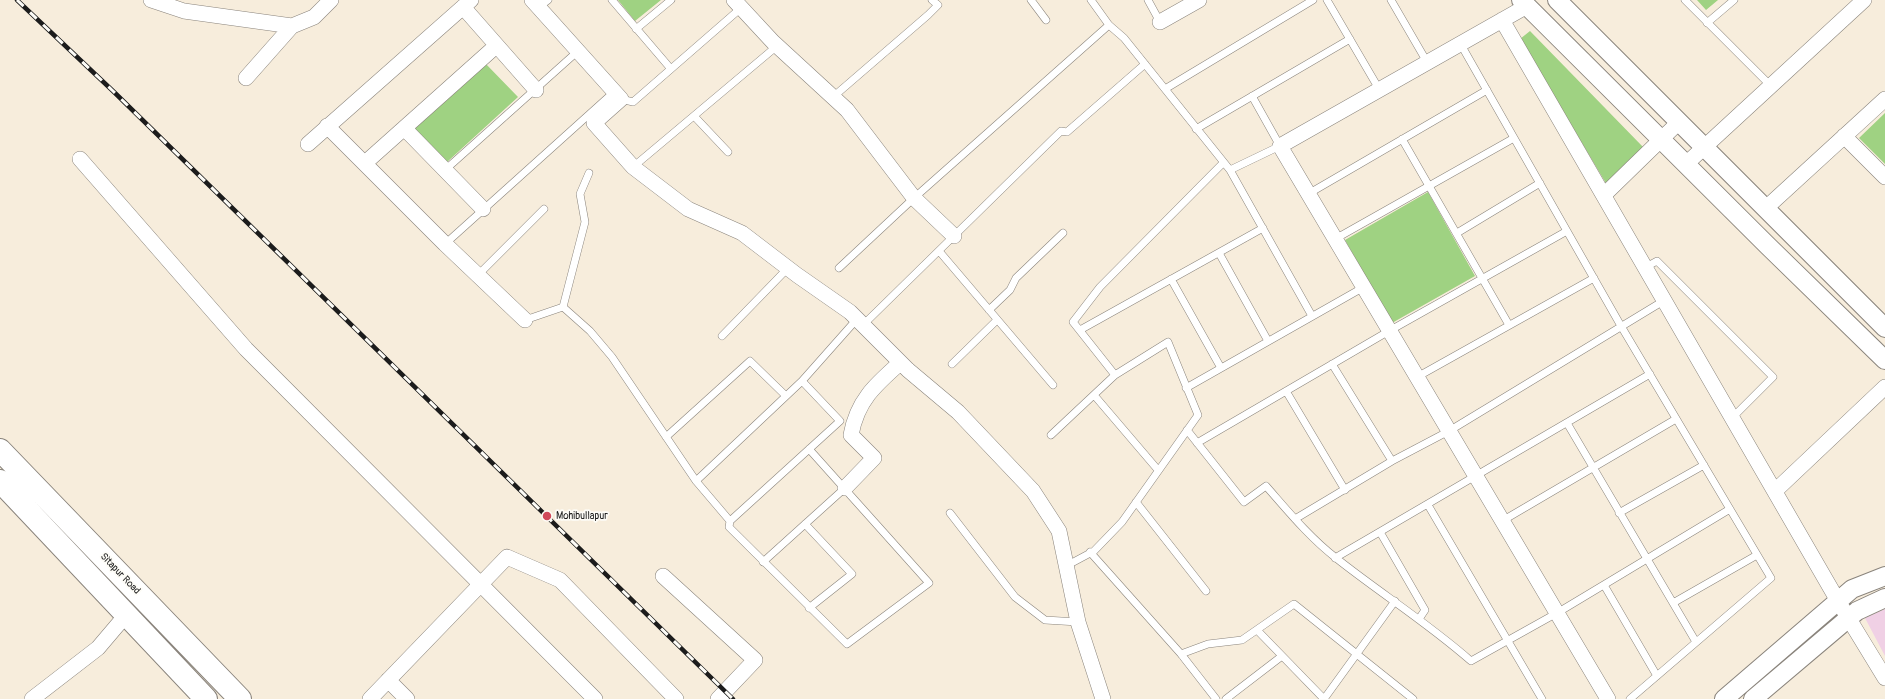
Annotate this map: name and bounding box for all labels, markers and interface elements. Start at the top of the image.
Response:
marker: Mohibullapur [541,510,553,522]
place label: Mohibullapur [556,510,608,522]
street label: Sitapur Road [97,551,143,597]

